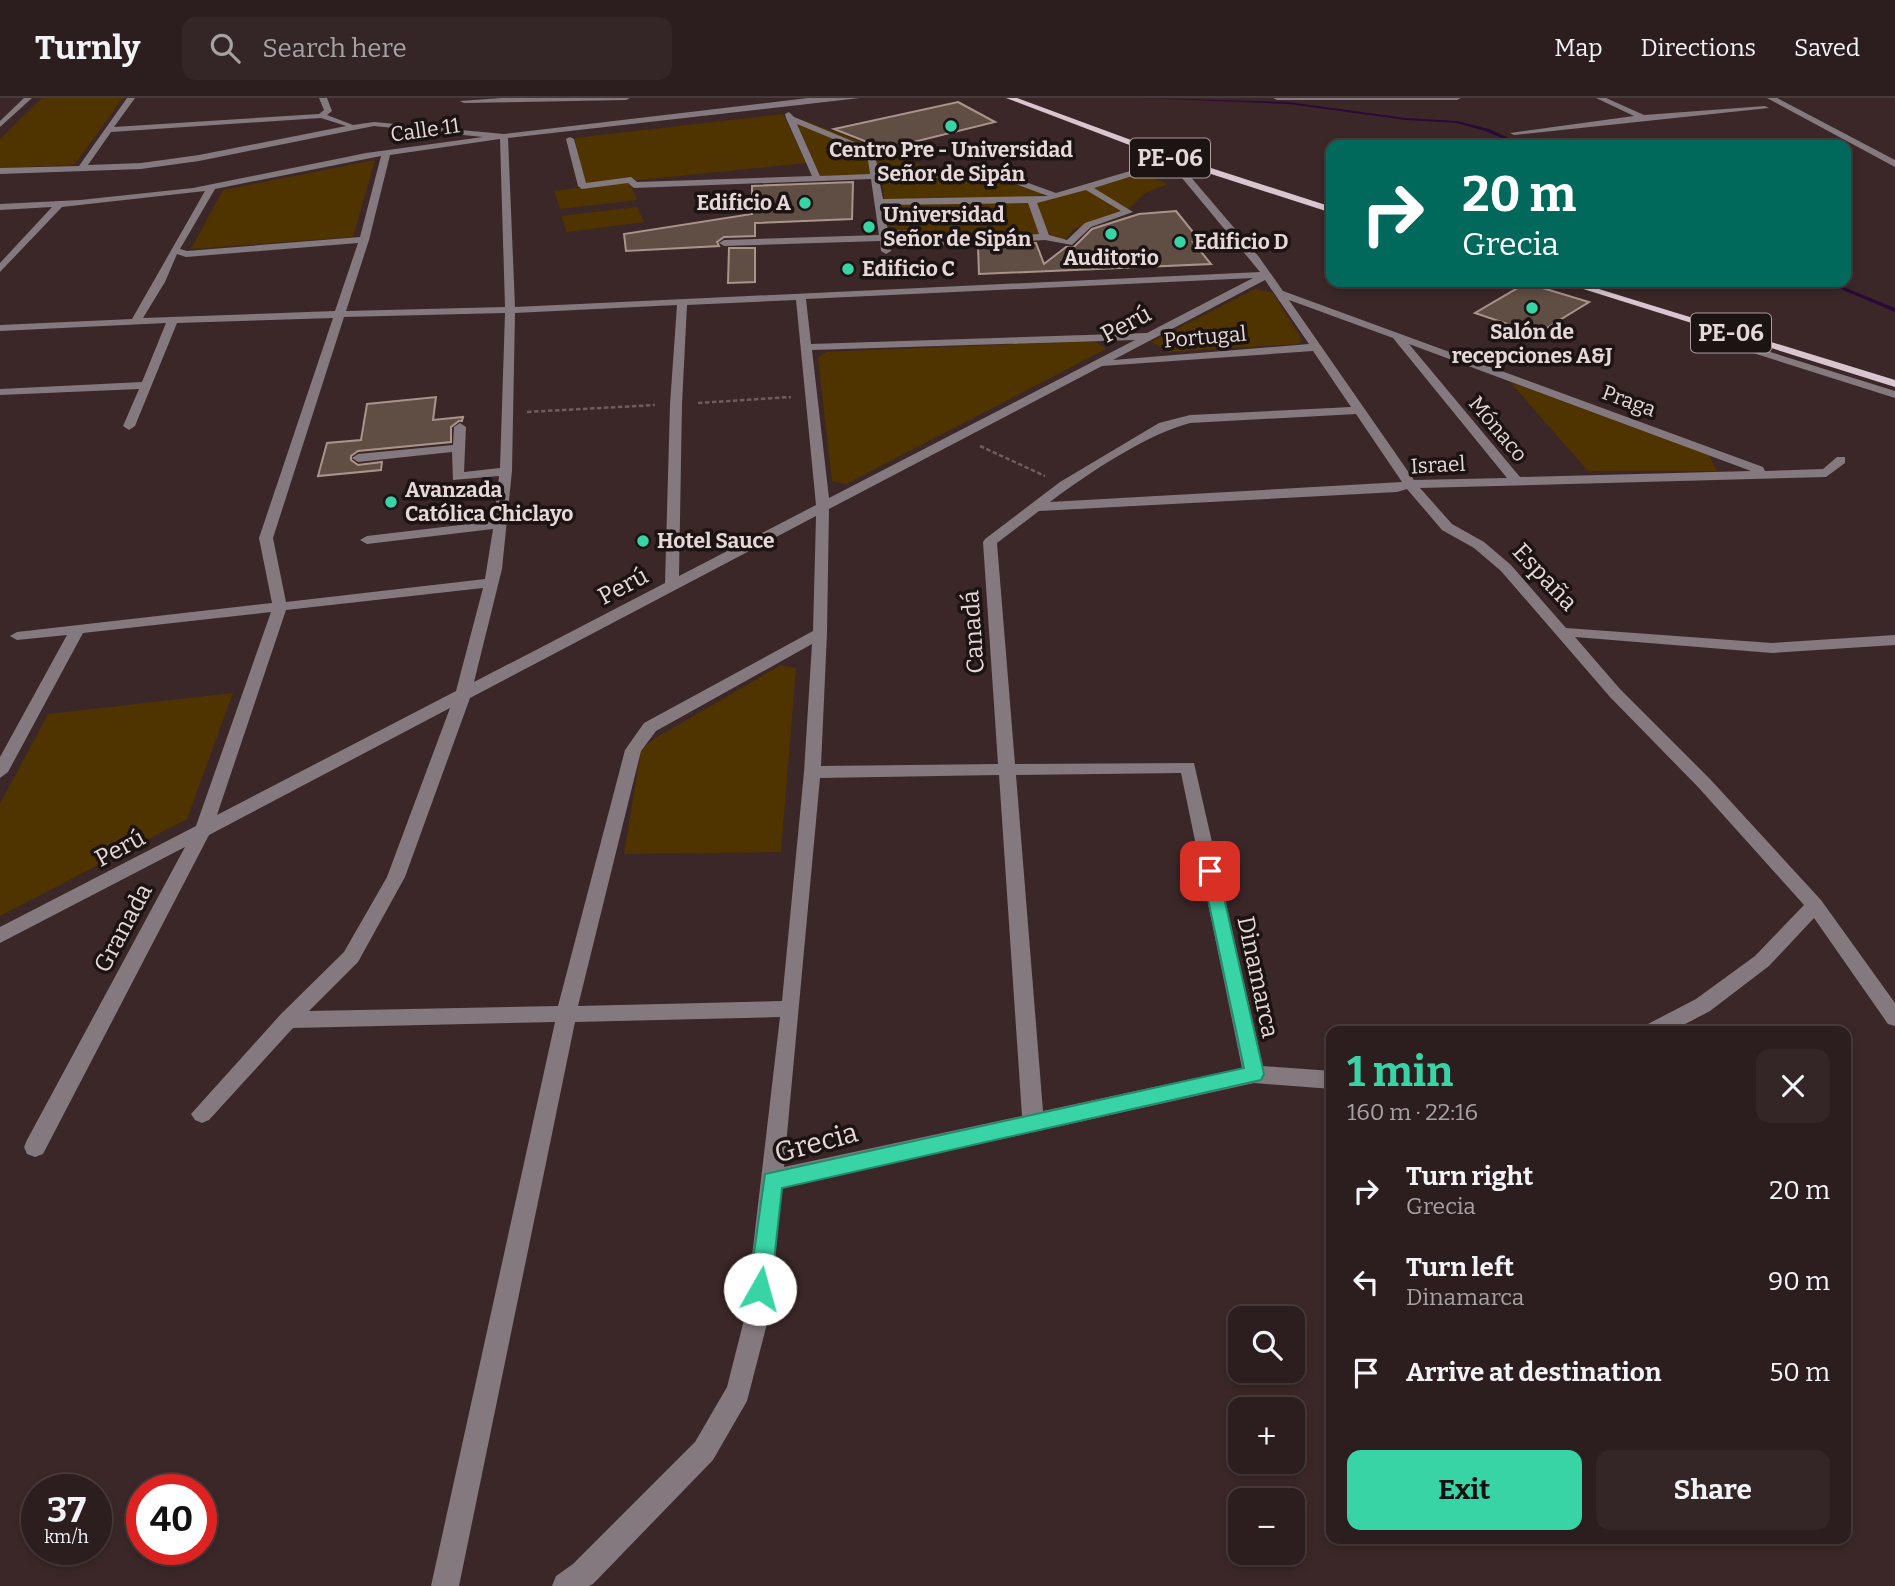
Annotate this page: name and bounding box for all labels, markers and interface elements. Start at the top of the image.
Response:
search box [182,17,672,80]
text: Turnly [35,28,140,68]
icon: search [206,29,244,67]
text: Search here [262,33,407,64]
text: Map [1554,34,1603,62]
text: Directions [1641,34,1756,62]
text: Saved [1794,34,1860,62]
street label: Calle 11 [389,112,462,148]
marker: Centro Pre - Universidad Señor de Sipán [943,118,959,134]
place label: Centro Pre - Universidad Señor de Sipán [829,137,1073,187]
road number: PE-06 [1130,138,1210,178]
text: 20 m [1462,165,1576,224]
icon: right [1347,168,1438,259]
place label: Edificio A [696,190,791,216]
marker: Edificio A [797,195,813,211]
place label: Universidad Señor de Sipán [883,202,1032,252]
marker: Universidad Señor de Sipán [861,219,877,235]
text: Grecia [1462,225,1559,263]
marker: Auditorio [1103,226,1119,242]
place label: Edificio D [1194,229,1289,255]
marker: Edificio D [1172,234,1188,250]
place label: Auditorio [1063,245,1159,271]
place label: Edificio C [862,256,955,282]
marker: Edificio C [840,261,856,277]
street label: Perú [1096,299,1156,349]
marker: Salón de recepciones A&J [1524,300,1540,316]
road number: PE-06 [1691,314,1771,352]
place label: Salón de recepciones A&J [1452,319,1612,369]
street label: Portugal [1162,320,1248,354]
street label: Praga [1599,379,1660,423]
street label: Mónaco [1463,391,1533,467]
street label: Israel [1410,451,1466,479]
place label: Avanzada Católica Chiclayo [405,477,573,527]
marker: Avanzada Católica Chiclayo [383,494,399,510]
place label: Hotel Sauce [657,528,775,554]
marker: Hotel Sauce [635,533,651,549]
street label: España [1507,538,1583,616]
street label: Perú [593,561,653,611]
street label: Canadá [956,589,990,675]
street label: Perú [90,823,150,873]
pin [1180,841,1240,901]
icon: arrive [1191,852,1229,890]
street label: Granada [88,879,158,977]
street label: Dinamarca [1231,914,1285,1040]
text: 1 min [1347,1047,1453,1097]
button: close [1756,1049,1830,1123]
text: 160 m · 22:16 [1347,1098,1478,1126]
street label: Grecia [771,1116,861,1169]
text: Turn right [1406,1161,1533,1192]
icon: right [1347,1172,1385,1210]
text: 20 m [1769,1175,1830,1206]
text: Grecia [1406,1192,1476,1220]
position arrow [723,1252,797,1326]
text: Turn left [1406,1252,1514,1283]
icon: left [1347,1263,1385,1301]
text: 90 m [1768,1266,1830,1297]
text: Dinamarca [1406,1283,1524,1311]
map controls [1228,1306,1305,1565]
button: search [1228,1306,1305,1383]
icon: arrive [1347,1354,1385,1392]
text: Arrive at destination [1406,1357,1661,1388]
text: 50 m [1769,1357,1830,1388]
button: + [1228,1397,1305,1474]
button: Exit [1347,1450,1582,1530]
button: Share [1596,1450,1830,1530]
speed limit sign: 40 [126,1474,217,1565]
button: − [1228,1488,1305,1565]
text: 37 [47,1489,86,1531]
text: km/h [44,1526,89,1548]

